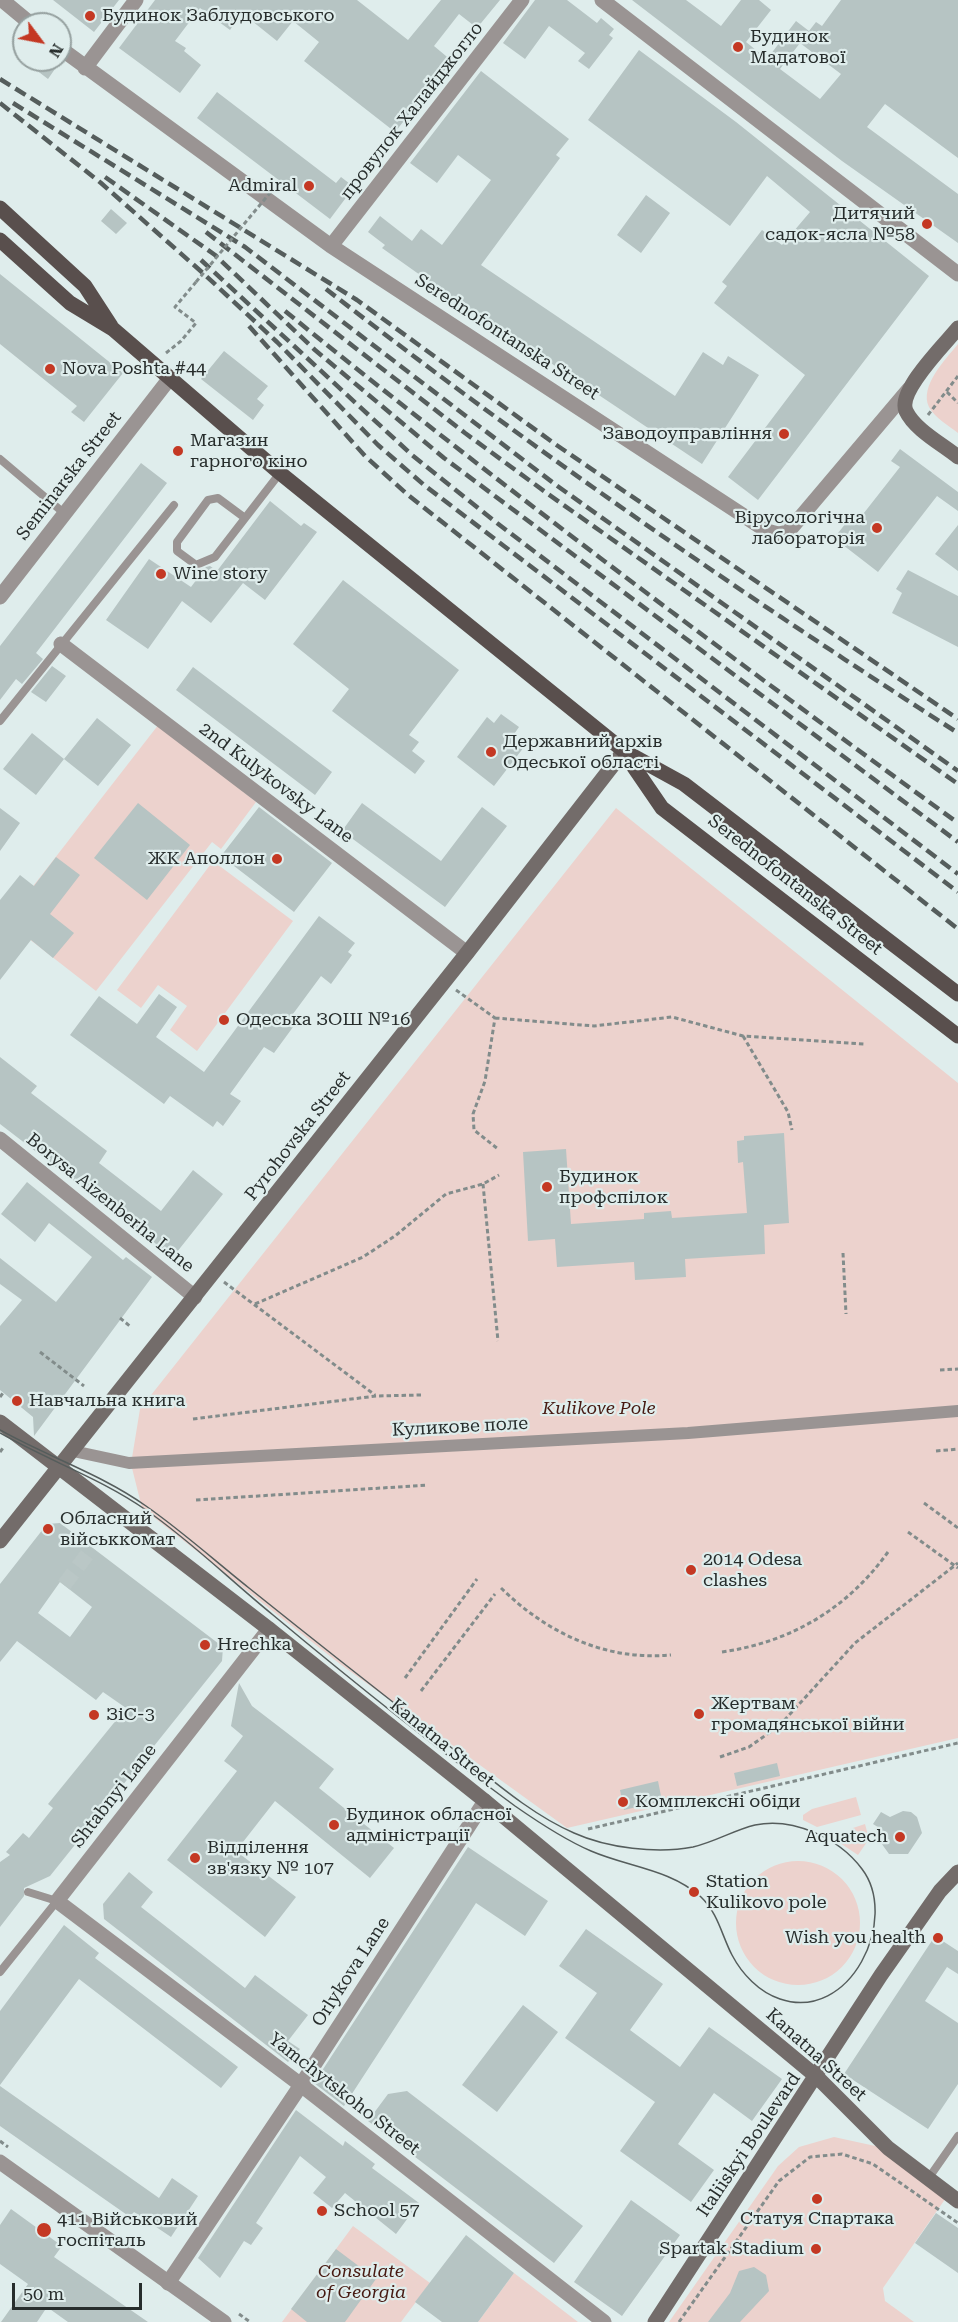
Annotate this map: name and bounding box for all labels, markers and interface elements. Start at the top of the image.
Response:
place label: Будинок Заблудовського [102,5,334,27]
marker: Будинок Заблудовського [83,9,97,23]
north arrow [12,12,72,72]
street label: провулок Халайджогло [336,18,488,204]
place label: Будинок Мадатової [750,26,846,68]
text: N [45,40,67,61]
marker: Будинок Мадатової [731,40,745,54]
place label: Admiral [228,175,297,197]
marker: Admiral [302,179,316,193]
place label: Дитячий садок-ясла №58 [765,203,915,246]
marker: Дитячий садок-ясла №58 [920,217,934,231]
street label: Serednofontanska Street [411,269,603,405]
place label: Nova Poshta #44 [62,358,206,380]
marker: Nova Poshta #44 [43,362,57,376]
street label: Seminarska Street [12,407,126,545]
place label: Заводоуправління [602,423,772,445]
marker: Заводоуправління [777,427,791,441]
place label: Магазин гарного кіно [190,430,308,472]
marker: Магазин гарного кіно [171,444,185,458]
place label: Вірусологічна лабораторія [734,507,865,550]
marker: Вірусологічна лабораторія [870,521,884,535]
place label: Wine story [173,563,268,585]
marker: Wine story [154,567,168,581]
street label: 2nd Kulykovsky Lane [195,718,357,848]
place label: Державний архів Одеської області [503,731,663,774]
marker: Державний архів Одеської області [484,745,498,759]
street label: Serednofontanska Street [703,810,887,960]
place label: ЖК Аполлон [148,848,265,870]
marker: ЖК Аполлон [270,852,284,866]
place label: Одеська ЗОШ №16 [236,1009,410,1031]
marker: Одеська ЗОШ №16 [217,1013,231,1027]
street label: Pyrohovska Street [241,1067,355,1205]
street label: Borysa Aizenberha Lane [22,1129,198,1277]
place label: Будинок профспілок [559,1166,668,1208]
marker: Будинок профспілок [540,1180,554,1194]
place label: Навчальна книга [29,1390,185,1412]
marker: Навчальна книга [10,1394,24,1408]
park label: Kulikove Pole [542,1398,656,1420]
street label: Куликове поле [391,1413,529,1441]
place label: Обласний військкомат [60,1508,175,1550]
marker: Обласний військкомат [41,1522,55,1536]
place label: 2014 Odesa clashes [703,1549,802,1592]
marker: 2014 Odesa clashes [684,1563,698,1577]
place label: Hrechka [217,1634,291,1656]
marker: Hrechka [198,1638,212,1652]
place label: Жертвам громадянської війни [711,1693,904,1736]
street label: Kanatna Street [385,1694,499,1792]
place label: ЗіС-3 [106,1704,155,1726]
marker: Жертвам громадянської війни [692,1707,706,1721]
marker: ЗіС-3 [87,1708,101,1722]
street label: Shtabnyi Lane [67,1740,161,1852]
place label: Комплексні обіди [635,1791,801,1813]
marker: Комплексні обіди [616,1795,630,1809]
place label: Будинок обласної адміністрації [346,1804,512,1846]
marker: Будинок обласної адміністрації [327,1818,341,1832]
place label: Aquatech [805,1826,888,1848]
marker: Aquatech [893,1830,907,1844]
place label: Відділення зв'язку № 107 [207,1837,334,1880]
marker: Відділення зв'язку № 107 [188,1851,202,1865]
place label: Station Kulikovo pole [706,1871,827,1914]
marker: Station Kulikovo pole [687,1885,701,1899]
street label: Orlykova Lane [308,1913,394,2031]
place label: Wish you health [785,1927,926,1949]
marker: Wish you health [931,1931,945,1945]
street label: Kanatna Street [761,2004,871,2106]
street label: Yamchytskoho Street [264,2028,424,2160]
street label: Italiiskyi Boulevard [693,2069,805,2221]
marker: Статуя Спартака [810,2192,824,2206]
place label: School 57 [334,2200,420,2222]
marker: School 57 [315,2204,329,2218]
place label: Статуя Спартака [740,2208,894,2230]
place label: 411 Військовий госпіталь [57,2209,198,2252]
marker: 411 Військовий госпіталь [35,2221,53,2239]
place label: Spartak Stadium [659,2238,804,2260]
marker: Spartak Stadium [809,2242,823,2256]
park label: Consulate of Georgia [316,2261,406,2304]
scale bar [15,2271,146,2309]
text: 50 m [23,2283,64,2304]

